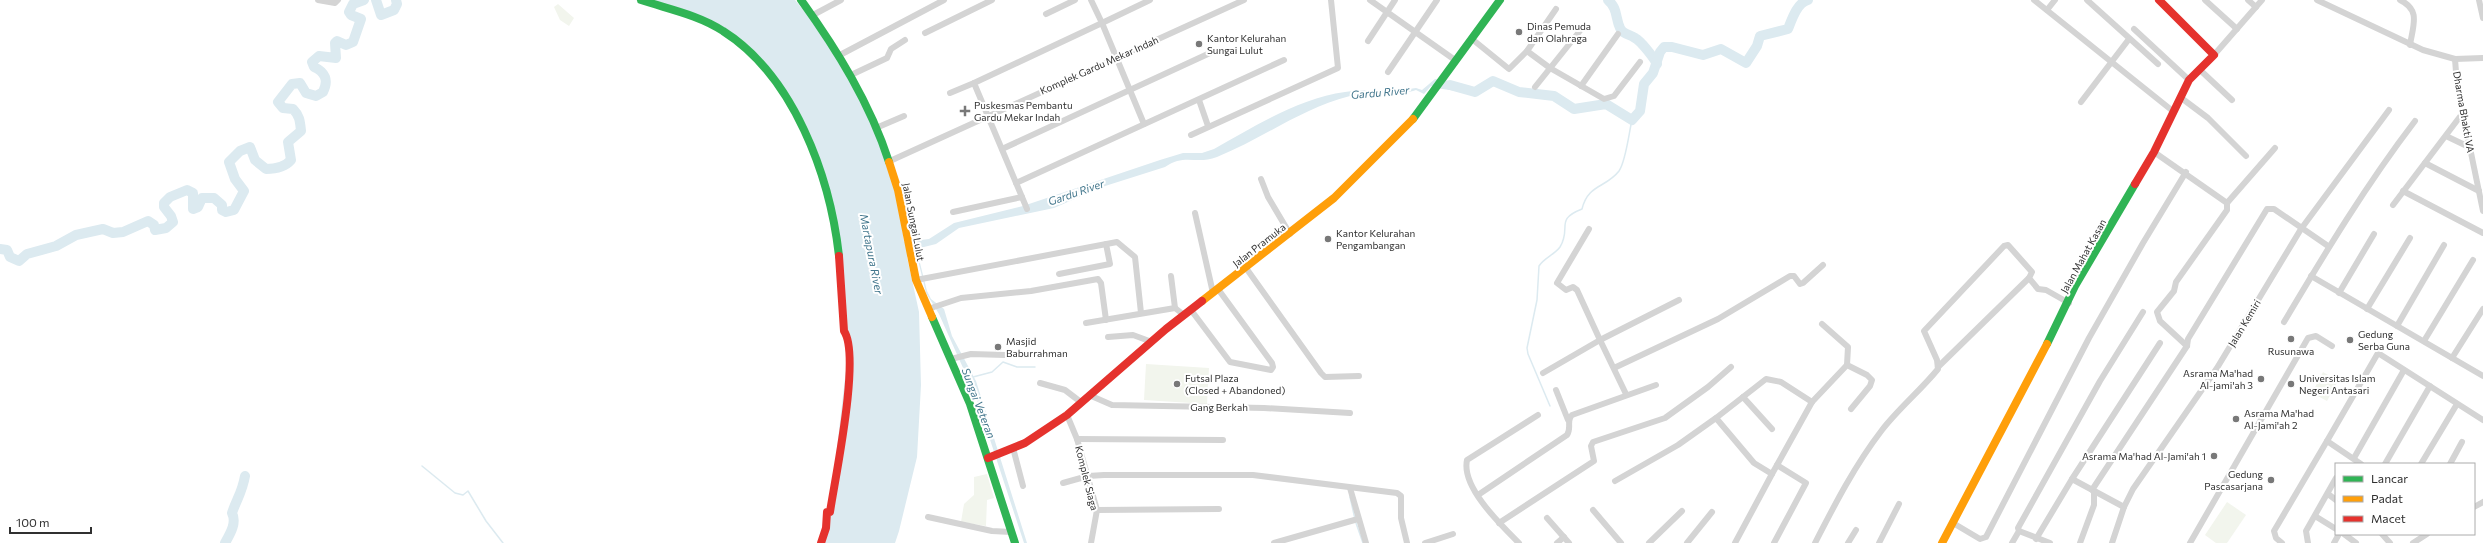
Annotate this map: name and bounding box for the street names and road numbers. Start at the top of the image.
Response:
street label: Komplek Gardu Mekar Indah [1038,33,1160,97]
street label: Dharma Bhakti VA [2451,70,2477,154]
street label: Jalan Sungai Lulut [901,182,927,262]
street label: Jalan Mahat Kasan [2058,217,2108,295]
street label: Jalan Pramuka [1230,221,1288,269]
street label: Jalan Kemiri [2225,297,2263,349]
street label: Gang Berkah [1190,401,1248,413]
street label: Komplek Siaga [1073,444,1101,512]

